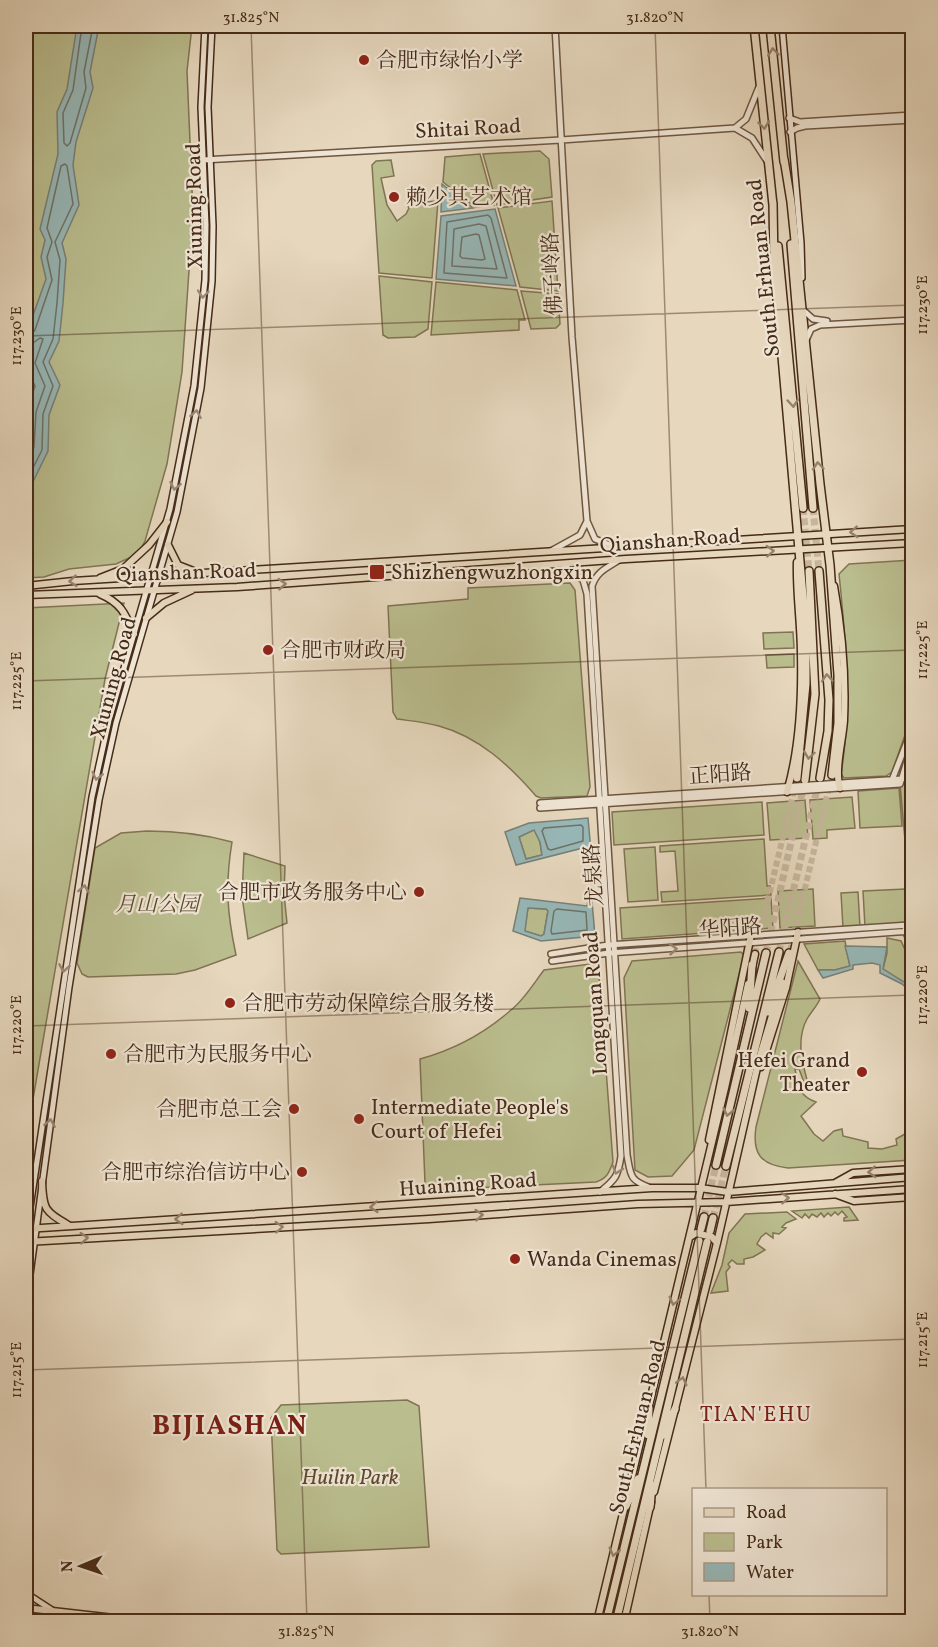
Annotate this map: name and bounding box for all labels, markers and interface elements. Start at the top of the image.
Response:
text: 31.825°N [223,8,279,29]
text: 31.820°N [626,8,684,29]
place label: 合肥市绿怡小学 [376,47,523,76]
one-way arrow [767,48,780,57]
marker: 合肥市绿怡小学 [357,53,371,67]
street label: Shitai Road [414,112,522,147]
one-way arrow [758,121,770,130]
street label: Xiuning Road [180,143,211,269]
street label: South Erhuan Road [741,177,788,358]
place label: 赖少其艺术馆 [406,184,532,213]
marker: 赖少其艺术馆 [387,190,401,204]
street label: 佛子岭路 [537,231,570,317]
text: 117.230°E [913,275,934,335]
one-way arrow [197,289,210,298]
text: 117.230°E [7,306,28,366]
one-way arrow [786,398,799,408]
one-way arrow [189,409,202,419]
one-way arrow [812,462,825,471]
one-way arrow [169,481,182,491]
street label: Qianshan Road [599,522,741,561]
one-way arrow [850,525,859,538]
one-way arrow [766,544,775,557]
street label: Qianshan Road [115,557,257,590]
place label: Shizhengwuzhongxin [391,559,593,588]
marker: Shizhengwuzhongxin [368,563,386,581]
one-way arrow [68,574,77,587]
one-way arrow [278,577,287,590]
street label: Xiuning Road [84,614,145,743]
text: 117.225°E [913,621,934,679]
place label: 合肥市财政局 [280,637,406,666]
marker: 合肥市财政局 [261,643,275,657]
text: 117.225°E [7,652,28,710]
one-way arrow [821,674,834,683]
one-way arrow [803,751,815,760]
street label: 正阳路 [688,759,753,792]
one-way arrow [91,771,104,781]
street label: 龙泉路 [578,842,611,907]
place label: 合肥市政务服务中心 [218,879,407,908]
one-way arrow [77,884,89,894]
marker: 合肥市政务服务中心 [412,885,426,899]
park label: 月山公园 [115,891,202,920]
street label: 华阳路 [698,913,763,946]
street label: Longquan Road [577,930,616,1076]
one-way arrow [668,943,678,956]
one-way arrow [59,964,71,973]
text: 117.220°E [913,965,934,1025]
place label: 合肥市劳动保障综合服务楼 [242,990,494,1019]
text: 117.220°E [7,995,28,1055]
marker: 合肥市劳动保障综合服务楼 [223,996,237,1010]
place label: 合肥市为民服务中心 [123,1041,312,1070]
marker: 合肥市为民服务中心 [104,1047,118,1061]
place label: Hefei Grand Theater [738,1047,850,1100]
marker: Hefei Grand Theater [855,1065,869,1079]
place label: Intermediate People's Court of Hefei [371,1094,569,1147]
place label: 合肥市总工会 [156,1096,282,1125]
marker: 合肥市总工会 [287,1102,301,1116]
one-way arrow [723,1107,736,1117]
marker: Intermediate People's Court of Hefei [352,1112,366,1126]
one-way arrow [43,1119,55,1128]
place label: 合肥市综治信访中心 [101,1159,290,1188]
one-way arrow [612,1164,625,1175]
marker: 合肥市综治信访中心 [295,1165,309,1179]
one-way arrow [868,1165,877,1178]
street label: Huaining Road [398,1166,538,1205]
one-way arrow [780,1192,789,1205]
one-way arrow [369,1200,378,1213]
one-way arrow [475,1209,484,1222]
one-way arrow [175,1213,184,1226]
one-way arrow [274,1221,283,1234]
one-way arrow [79,1232,88,1245]
place label: Wanda Cinemas [527,1246,677,1275]
marker: Wanda Cinemas [508,1252,522,1266]
one-way arrow [669,1296,682,1306]
text: 117.215°E [913,1312,934,1368]
street label: South Erhuan Road [603,1337,674,1518]
text: 117.215°E [7,1342,28,1398]
one-way arrow [674,1376,687,1386]
district label: TIAN'EHU [700,1400,812,1431]
district label: BIJIASHAN [152,1408,308,1446]
park label: Huilin Park [301,1464,399,1493]
legend [692,1488,887,1596]
text: Road [746,1501,787,1526]
text: Park [746,1531,783,1556]
north arrow [51,1536,111,1596]
one-way arrow [609,1547,622,1557]
text: N [57,1560,79,1573]
text: Water [746,1561,794,1586]
text: 31.825°N [278,1622,334,1643]
text: 31.820°N [681,1622,739,1643]

